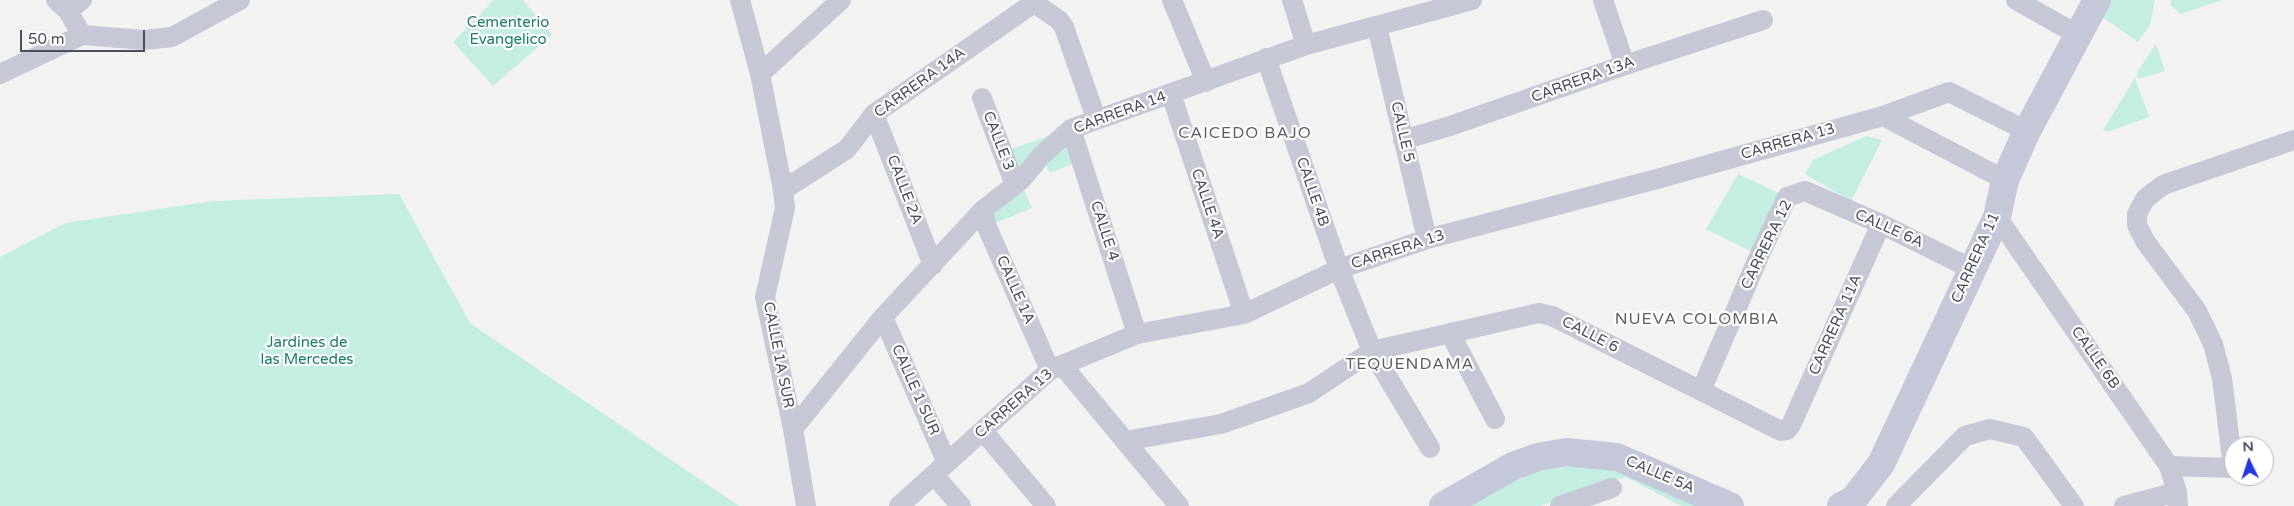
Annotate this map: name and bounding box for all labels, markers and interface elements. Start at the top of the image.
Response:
park label: Cementerio Evangelico [467,14,549,49]
scale bar [22,20,148,52]
text: 50 m [28,30,65,48]
street label: CARRERA 14A [871,44,969,122]
street label: CARRERA 13A [1529,53,1637,107]
street label: CARRERA 14 [1071,88,1169,138]
street label: CALLE 5 [1386,100,1418,164]
street label: CALLE 3 [979,109,1017,173]
street label: CARRERA 13 [1739,120,1837,164]
district label: CAICEDO BAJO [1177,124,1313,144]
street label: CALLE 2A [883,153,925,227]
street label: CALLE 4B [1292,155,1332,229]
street label: CALLE 4A [1187,167,1227,241]
street label: CARRERA 12 [1738,197,1796,293]
street label: CALLE 4 [1086,199,1122,263]
street label: CALLE 6A [1852,206,1926,252]
street label: CARRERA 11 [1948,210,2004,306]
street label: CARRERA 13 [1349,226,1447,274]
street label: CALLE 1A [992,253,1038,327]
street label: CARRERA 11A [1806,272,1866,378]
street label: CALLE 1A SUR [759,300,797,410]
district label: NUEVA COLOMBIA [1613,310,1781,330]
street label: CALLE 6 [1558,313,1622,357]
street label: CALLE 6B [2067,323,2123,393]
park label: Jardines de las Mercedes [260,334,354,369]
street label: CALLE 1 SUR [887,342,943,438]
district label: TEQUENDAMA [1344,355,1476,375]
street label: CARRERA 13 [971,365,1057,443]
north arrow [2224,436,2274,486]
text: N [2242,438,2254,455]
street label: CALLE 5A [1623,452,1697,498]

